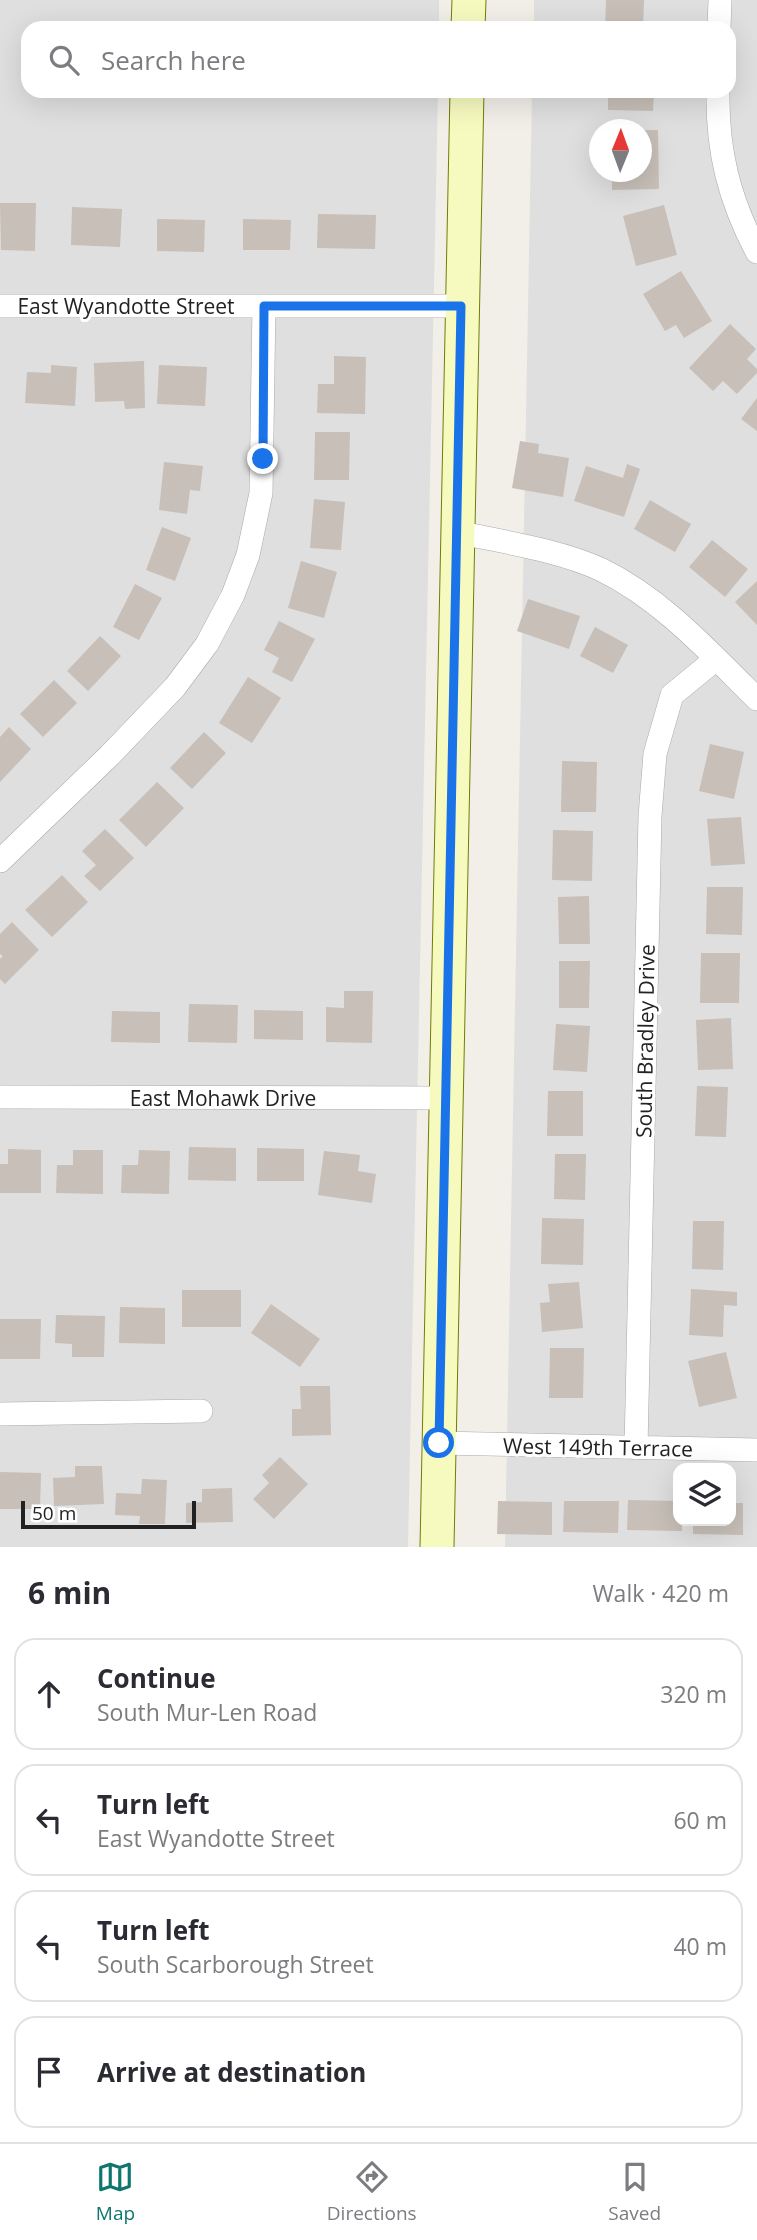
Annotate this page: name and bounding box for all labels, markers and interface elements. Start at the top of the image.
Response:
search box [21,21,736,98]
icon: search [45,41,83,79]
text: Search here [101,42,246,78]
north arrow [589,119,652,182]
street label: East Wyandotte Street [17,292,235,320]
route end [247,443,278,474]
street label: South Bradley Drive [629,944,661,1138]
street label: East Mohawk Drive [130,1084,316,1112]
route start [423,1427,454,1458]
street label: West 149th Terrace [503,1431,693,1463]
map controls [673,1463,736,1526]
button: layers [673,1463,736,1526]
scale bar [21,1498,196,1530]
text: 50 m [32,1500,76,1526]
text: 6 min [28,1572,111,1613]
text: Walk · 420 m [592,1577,729,1609]
text: Continue [97,1660,216,1696]
icon: ahead [30,1675,68,1713]
text: 320 m [660,1678,727,1710]
text: South Mur-Len Road [97,1696,317,1728]
text: Turn left [97,1786,209,1822]
icon: left [30,1801,68,1839]
text: 60 m [673,1804,727,1836]
text: East Wyandotte Street [97,1822,335,1854]
text: Turn left [97,1912,209,1948]
icon: left [30,1927,68,1965]
text: 40 m [673,1930,727,1962]
text: South Scarborough Street [97,1948,374,1980]
icon: arrive [30,2053,68,2091]
text: Arrive at destination [97,2054,366,2090]
tab: Map [96,2158,135,2226]
tab: Directions [327,2158,417,2226]
tab: Saved [608,2158,661,2226]

